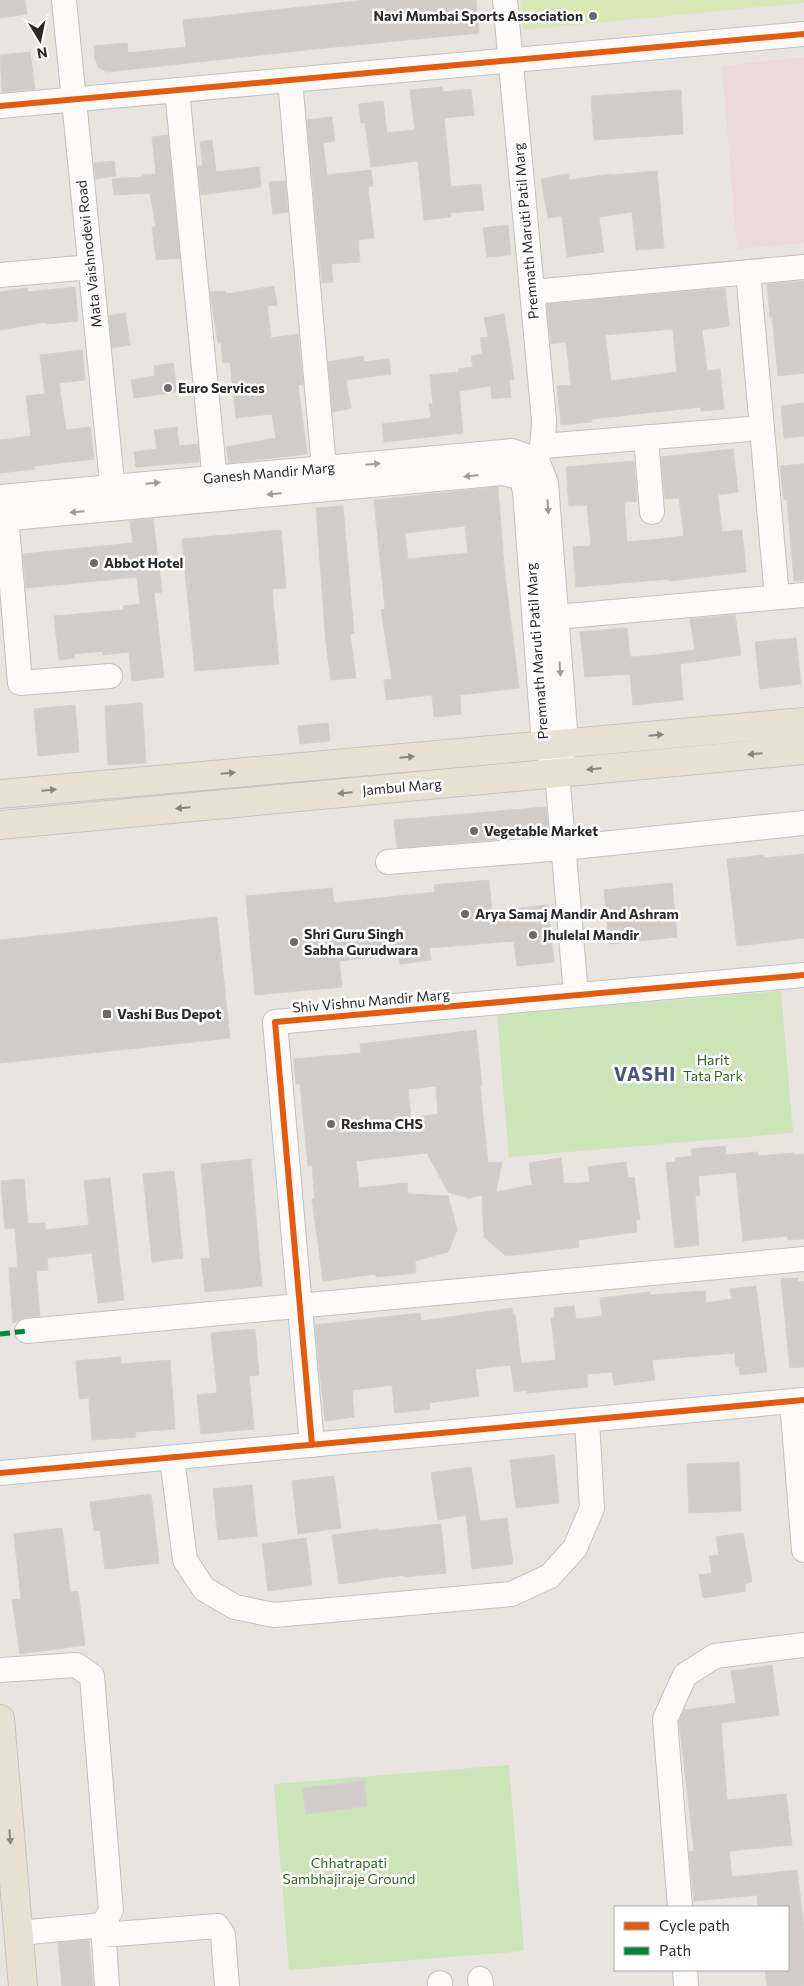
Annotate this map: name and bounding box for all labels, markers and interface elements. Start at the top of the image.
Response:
place label: Navi Mumbai Sports Association [374,7,583,24]
marker: Navi Mumbai Sports Association [587,10,599,22]
north arrow [15,15,65,65]
text: N [36,44,49,63]
street label: Premnath Maruti Patil Marg [509,142,542,320]
street label: Mata Vaishnodevi Road [72,179,105,329]
place label: Euro Services [178,379,265,396]
marker: Euro Services [162,382,174,394]
street label: Ganesh Mandir Marg [202,458,336,487]
one-way arrow [365,460,381,468]
one-way arrow [462,472,478,480]
one-way arrow [145,479,161,487]
one-way arrow [266,490,282,498]
one-way arrow [544,499,552,515]
one-way arrow [69,508,85,516]
place label: Abbot Hotel [104,554,183,571]
marker: Abbot Hotel [88,557,100,569]
street label: Premnath Maruti Patil Marg [522,562,551,740]
one-way arrow [556,661,564,677]
one-way arrow [648,731,664,739]
one-way arrow [747,751,763,759]
one-way arrow [399,753,415,761]
one-way arrow [585,766,601,774]
one-way arrow [220,769,236,777]
street label: Jambul Marg [362,775,443,798]
one-way arrow [41,785,57,793]
one-way arrow [336,789,352,797]
one-way arrow [175,804,191,812]
place label: Vegetable Market [484,822,598,839]
marker: Vegetable Market [468,825,480,837]
place label: Arya Samaj Mandir And Ashram [475,905,679,922]
marker: Arya Samaj Mandir And Ashram [459,908,471,920]
place label: Shri Guru Singh Sabha Gurudwara [304,925,418,958]
place label: Jhulelal Mandir [543,926,639,943]
marker: Jhulelal Mandir [527,929,539,941]
marker: Shri Guru Singh Sabha Gurudwara [288,936,300,948]
street label: Shiv Vishnu Mandir Marg [291,985,451,1016]
place label: Vashi Bus Depot [117,1005,221,1022]
marker: Vashi Bus Depot [101,1008,113,1020]
park label: Harit Tata Park [683,1051,743,1084]
district label: VASHI [614,1062,676,1085]
place label: Reshma CHS [341,1115,423,1132]
marker: Reshma CHS [325,1118,337,1130]
one-way arrow [7,1830,15,1846]
park label: Chhatrapati Sambhajiraje Ground [283,1854,415,1887]
legend [614,1906,789,1971]
text: Cycle path [659,1916,730,1934]
text: Path [659,1941,691,1959]

